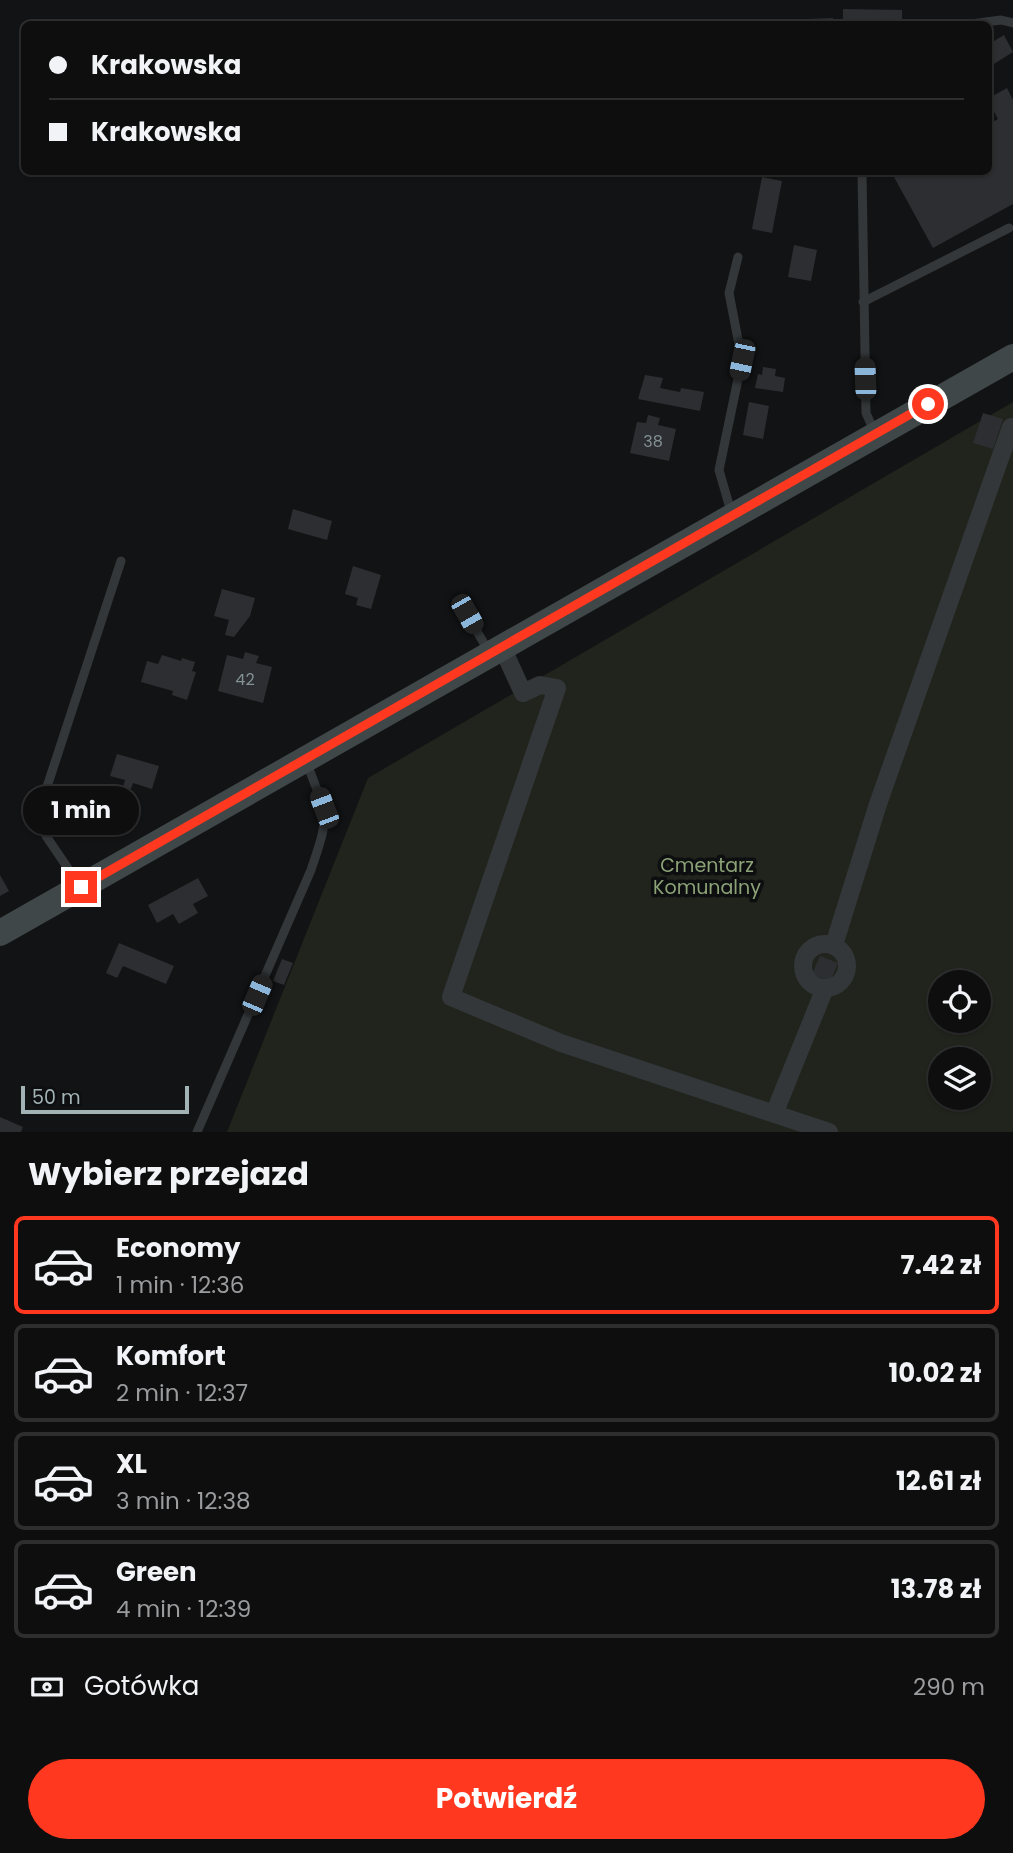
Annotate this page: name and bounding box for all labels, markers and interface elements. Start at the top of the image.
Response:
text: Krakowska [91,47,241,83]
text: Krakowska [91,114,241,150]
car [728,337,757,383]
car [854,358,877,400]
route start [912,388,944,420]
house number: 38 [643,430,663,453]
car [448,591,487,637]
house number: 42 [235,668,255,691]
car [307,785,342,831]
callout: 1 min [23,786,139,834]
text: 1 min [51,794,111,826]
park label: Cmentarz Komunalny [653,852,761,901]
route end [65,871,97,903]
map controls [928,970,991,1110]
button: locate [928,970,991,1033]
car [240,972,275,1018]
button: layers [928,1047,991,1110]
scale bar [21,1083,189,1115]
text: 50 m [32,1084,81,1111]
text: Wybierz przejazd [28,1151,309,1196]
text: Economy [116,1230,240,1266]
icon: car [32,1234,95,1297]
text: 7.42 zł [901,1247,981,1283]
text: 1 min · 12:36 [116,1269,244,1301]
text: Komfort [116,1338,226,1374]
icon: car [32,1342,95,1405]
text: 10.02 zł [888,1355,981,1391]
text: 2 min · 12:37 [116,1377,248,1409]
text: XL [116,1446,147,1482]
icon: car [32,1450,95,1513]
text: 12.61 zł [896,1463,981,1499]
text: 3 min · 12:38 [116,1485,250,1517]
text: Green [116,1554,197,1590]
icon: car [32,1558,95,1621]
text: 13.78 zł [891,1571,981,1607]
text: 4 min · 12:39 [116,1593,251,1625]
icon: cash [28,1668,66,1706]
text: Gotówka [84,1668,199,1704]
text: 290 m [913,1671,985,1703]
button: Potwierdź [28,1759,985,1839]

